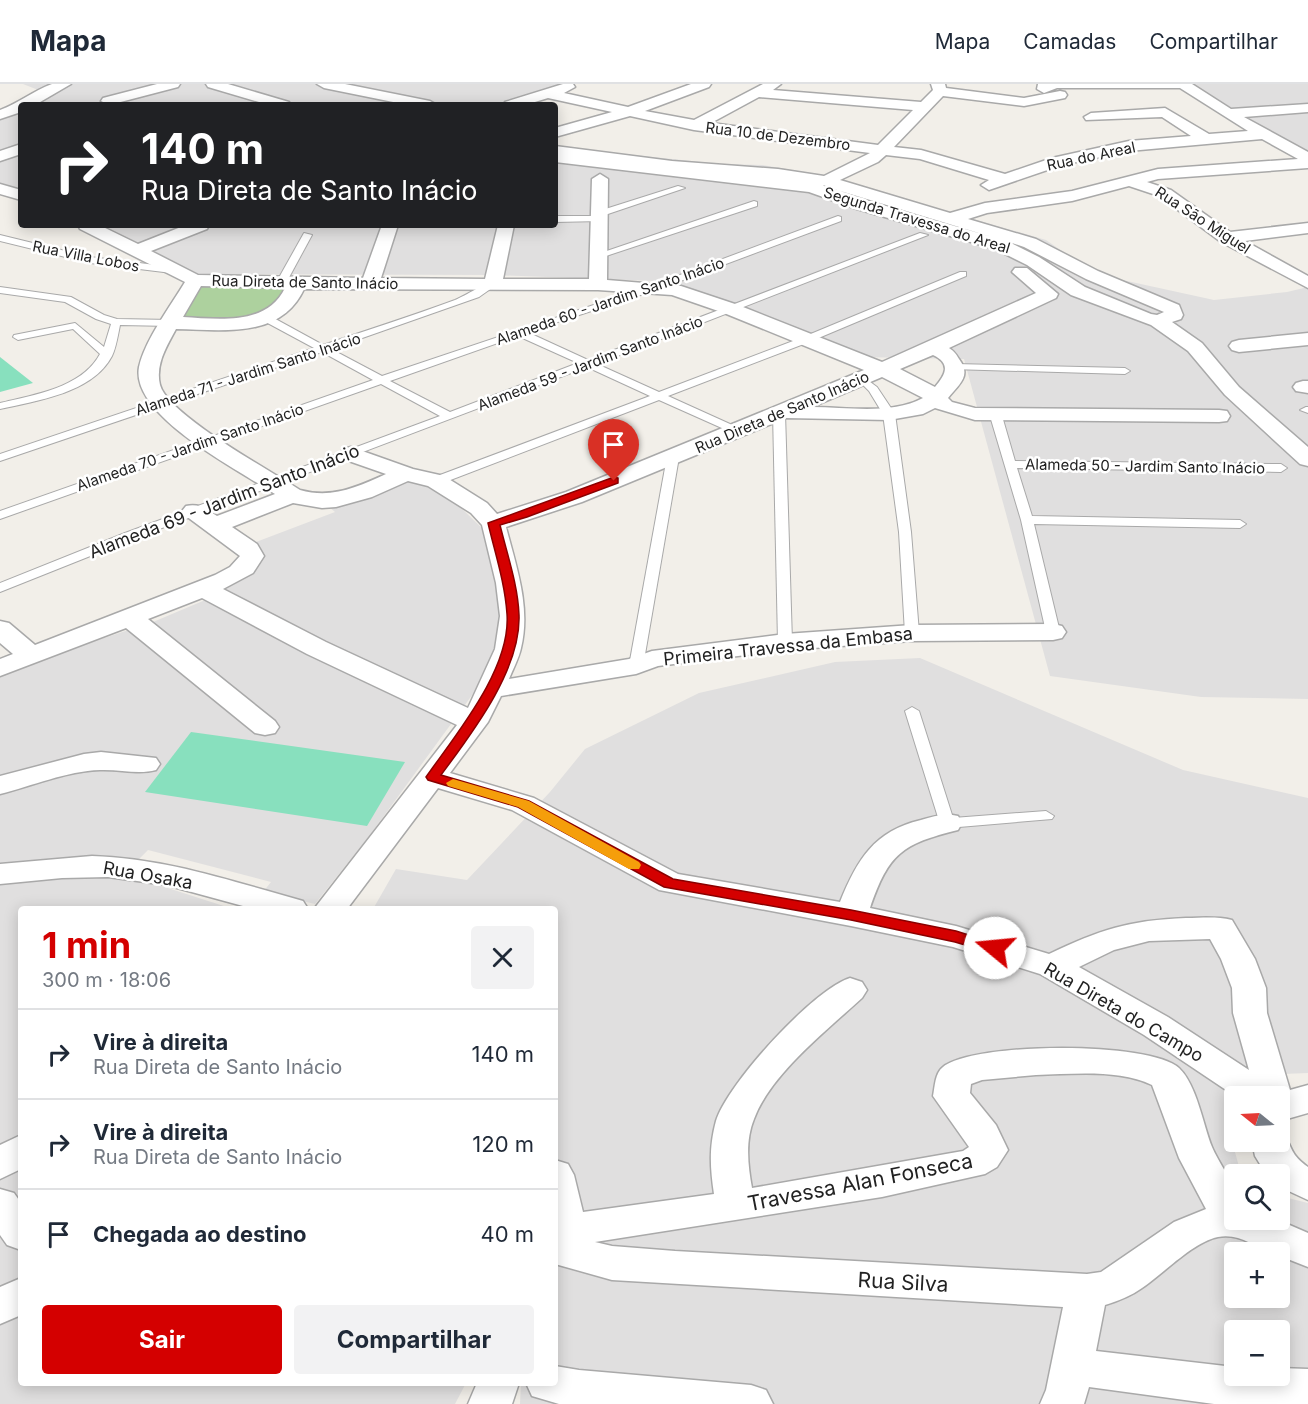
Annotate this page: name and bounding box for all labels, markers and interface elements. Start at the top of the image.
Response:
text: Mapa [30,24,107,58]
text: Mapa [935,29,990,54]
text: Camadas [1023,29,1116,54]
text: Compartilhar [1149,29,1278,54]
street label: Rua 10 de Dezembro [704,118,852,154]
text: 140 m [141,123,264,174]
icon: right [42,126,120,204]
street label: Rua do Areal [1045,137,1137,175]
text: Rua Direta de Santo Inácio [141,174,477,207]
street label: Rua São Miguel [1152,182,1254,258]
street label: Segunda Travessa do Areal [821,183,1013,257]
street label: Rua Villa Lobos [31,236,141,276]
street label: Alameda 60 - Jardim Santo Inácio [493,253,727,349]
street label: Rua Direta de Santo Inácio [211,271,399,293]
street label: Alameda 59 - Jardim Santo Inácio [475,311,705,415]
street label: Alameda 71 - Jardim Santo Inácio [133,329,363,419]
street label: Rua Direta de Santo Inácio [692,367,872,457]
street label: Alameda 70 - Jardim Santo Inácio [74,399,306,495]
pin [588,419,639,481]
icon: arrive [597,428,630,461]
street label: Alameda 69 - Jardim Santo Inácio [86,440,362,562]
street label: Alameda 50 - Jardim Santo Inácio [1025,454,1265,478]
street label: Primeira Travessa da Embasa [662,622,914,670]
street label: Rua Osaka [101,857,195,893]
position arrow [963,916,1027,980]
text: 1 min [42,923,131,967]
button: close [471,926,534,989]
street label: Rua Direta do Campo [1041,958,1207,1066]
text: 300 m · 18:06 [42,968,171,992]
text: Vire à direita [93,1029,228,1055]
icon: right [42,1038,75,1071]
text: 140 m [472,1041,534,1067]
text: Rua Direta de Santo Inácio [93,1055,342,1079]
north arrow [1224,1086,1290,1152]
map controls [1224,1086,1290,1386]
text: Vire à direita [93,1119,228,1145]
icon: right [42,1128,75,1161]
text: 120 m [472,1131,534,1157]
text: Rua Direta de Santo Inácio [93,1145,342,1169]
street label: Travessa Alan Fonseca [745,1148,975,1216]
button: search [1224,1164,1290,1230]
icon: arrive [42,1218,75,1251]
text: Chegada ao destino [93,1221,307,1247]
text: 40 m [480,1221,534,1247]
button: + [1224,1242,1290,1308]
street label: Rua Silva [857,1267,949,1297]
button: Sair [42,1305,282,1374]
button: Compartilhar [294,1305,534,1374]
button: − [1224,1320,1290,1386]

